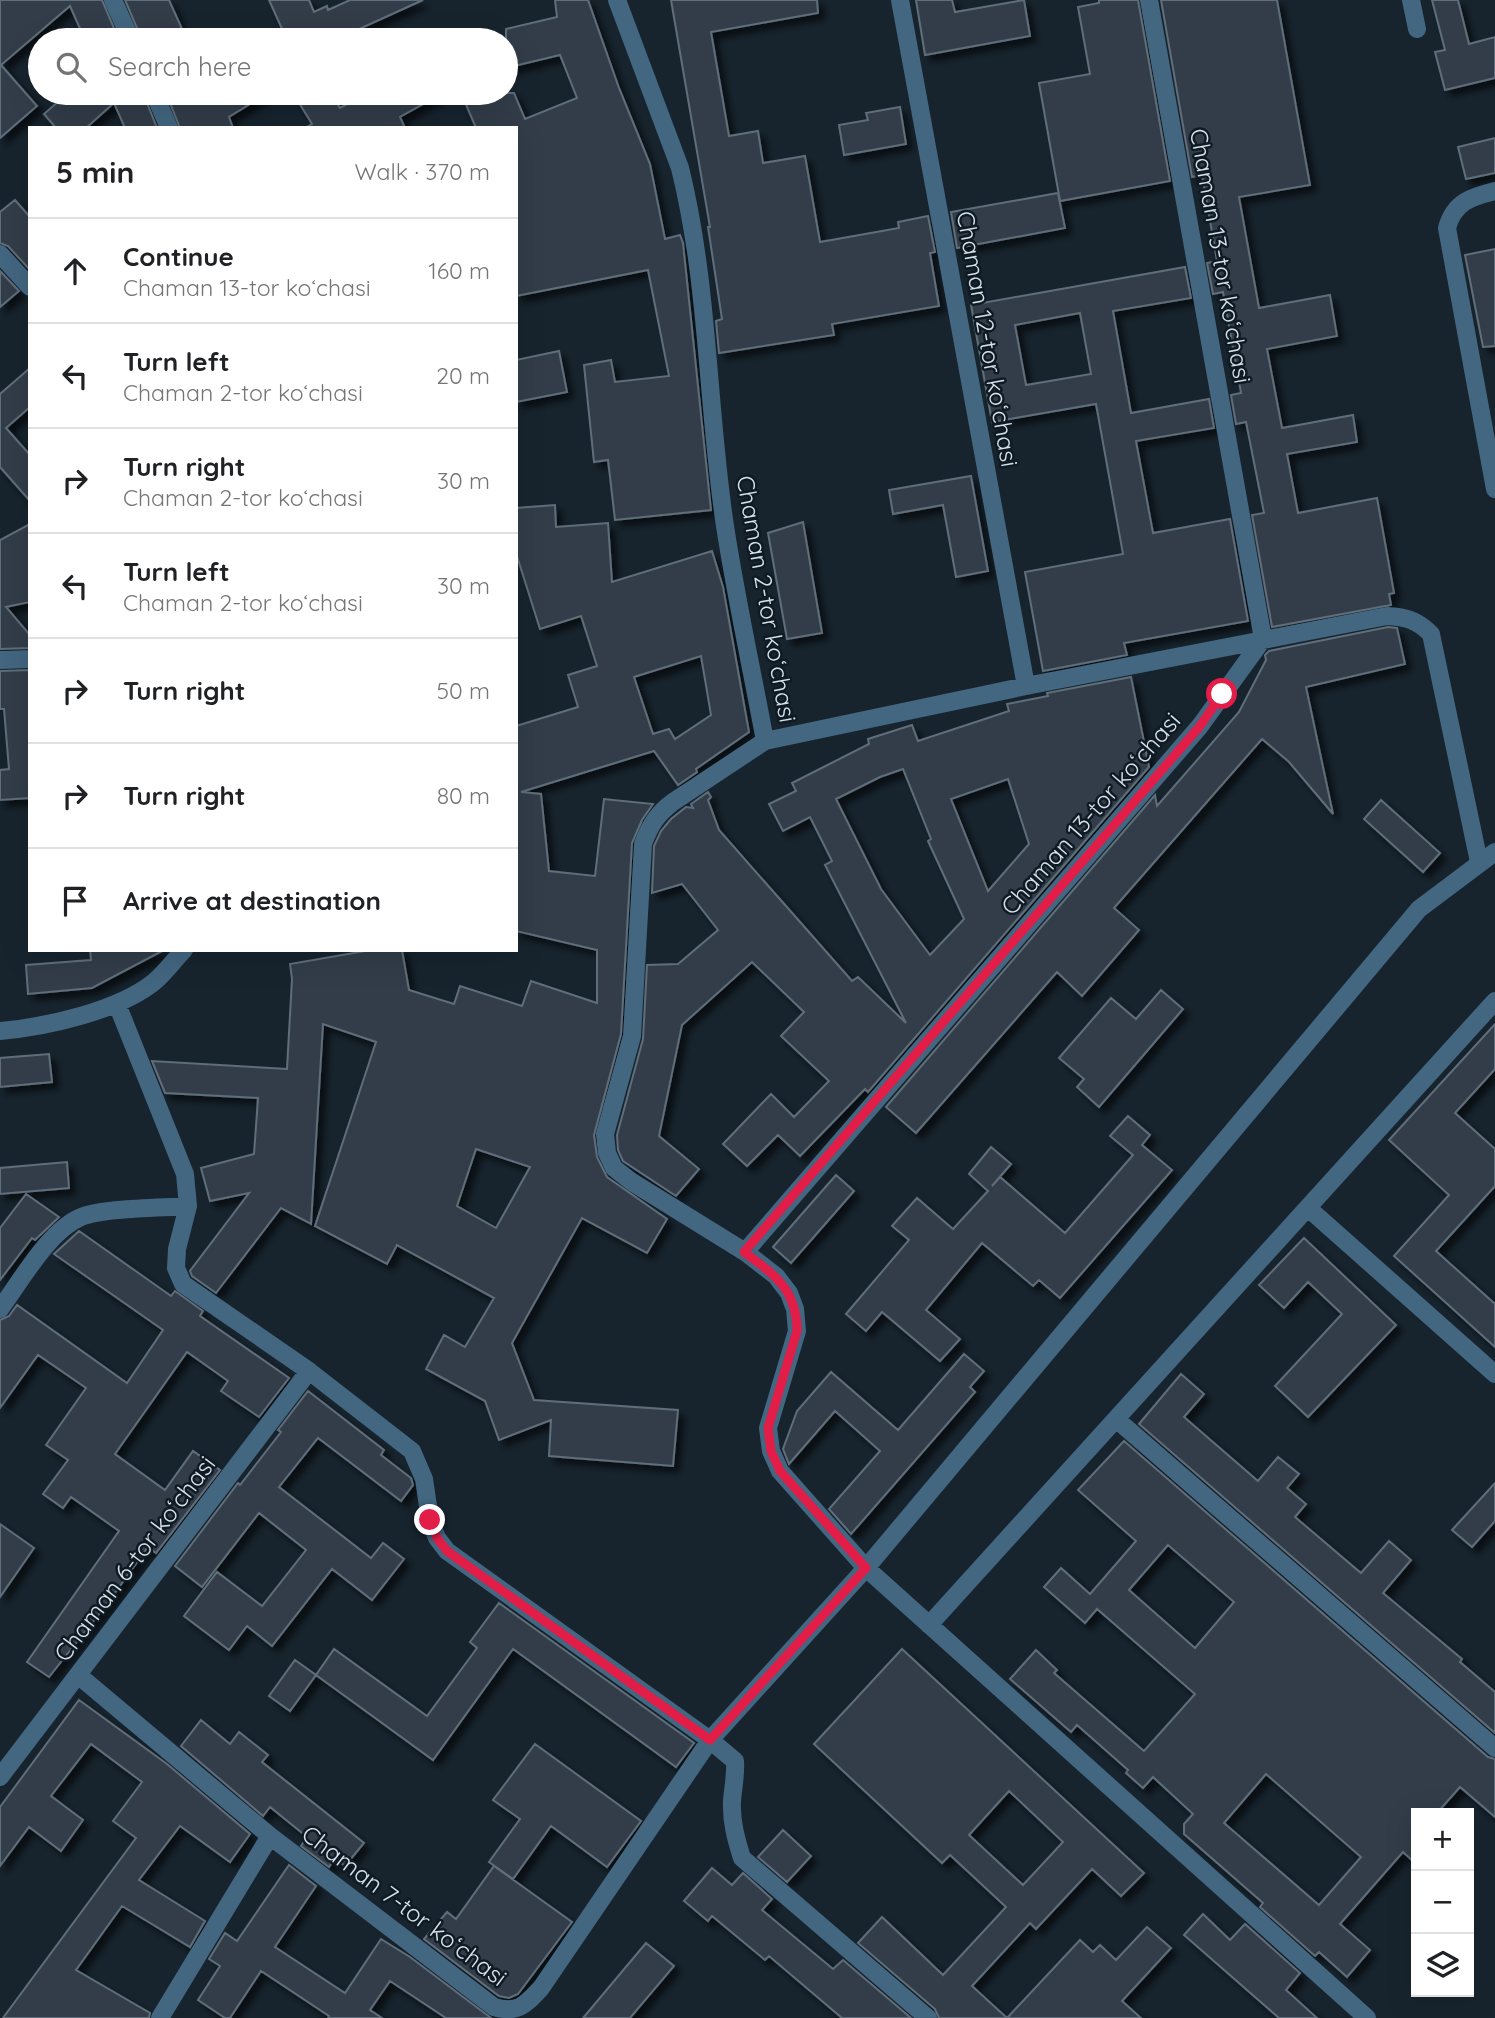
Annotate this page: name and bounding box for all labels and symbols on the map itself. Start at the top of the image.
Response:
street label: Chaman 13-tor koʻchasi [1184,126,1258,386]
street label: Chaman 12-tor koʻchasi [951,209,1025,469]
street label: Chaman 2-tor koʻchasi [730,473,803,725]
route start [1206,678,1237,709]
street label: Chaman 13-tor koʻchasi [994,706,1186,921]
street label: Chaman 6-tor koʻchasi [47,1450,221,1667]
route end [414,1504,445,1535]
street label: Chaman 7-tor koʻchasi [296,1818,513,1992]

